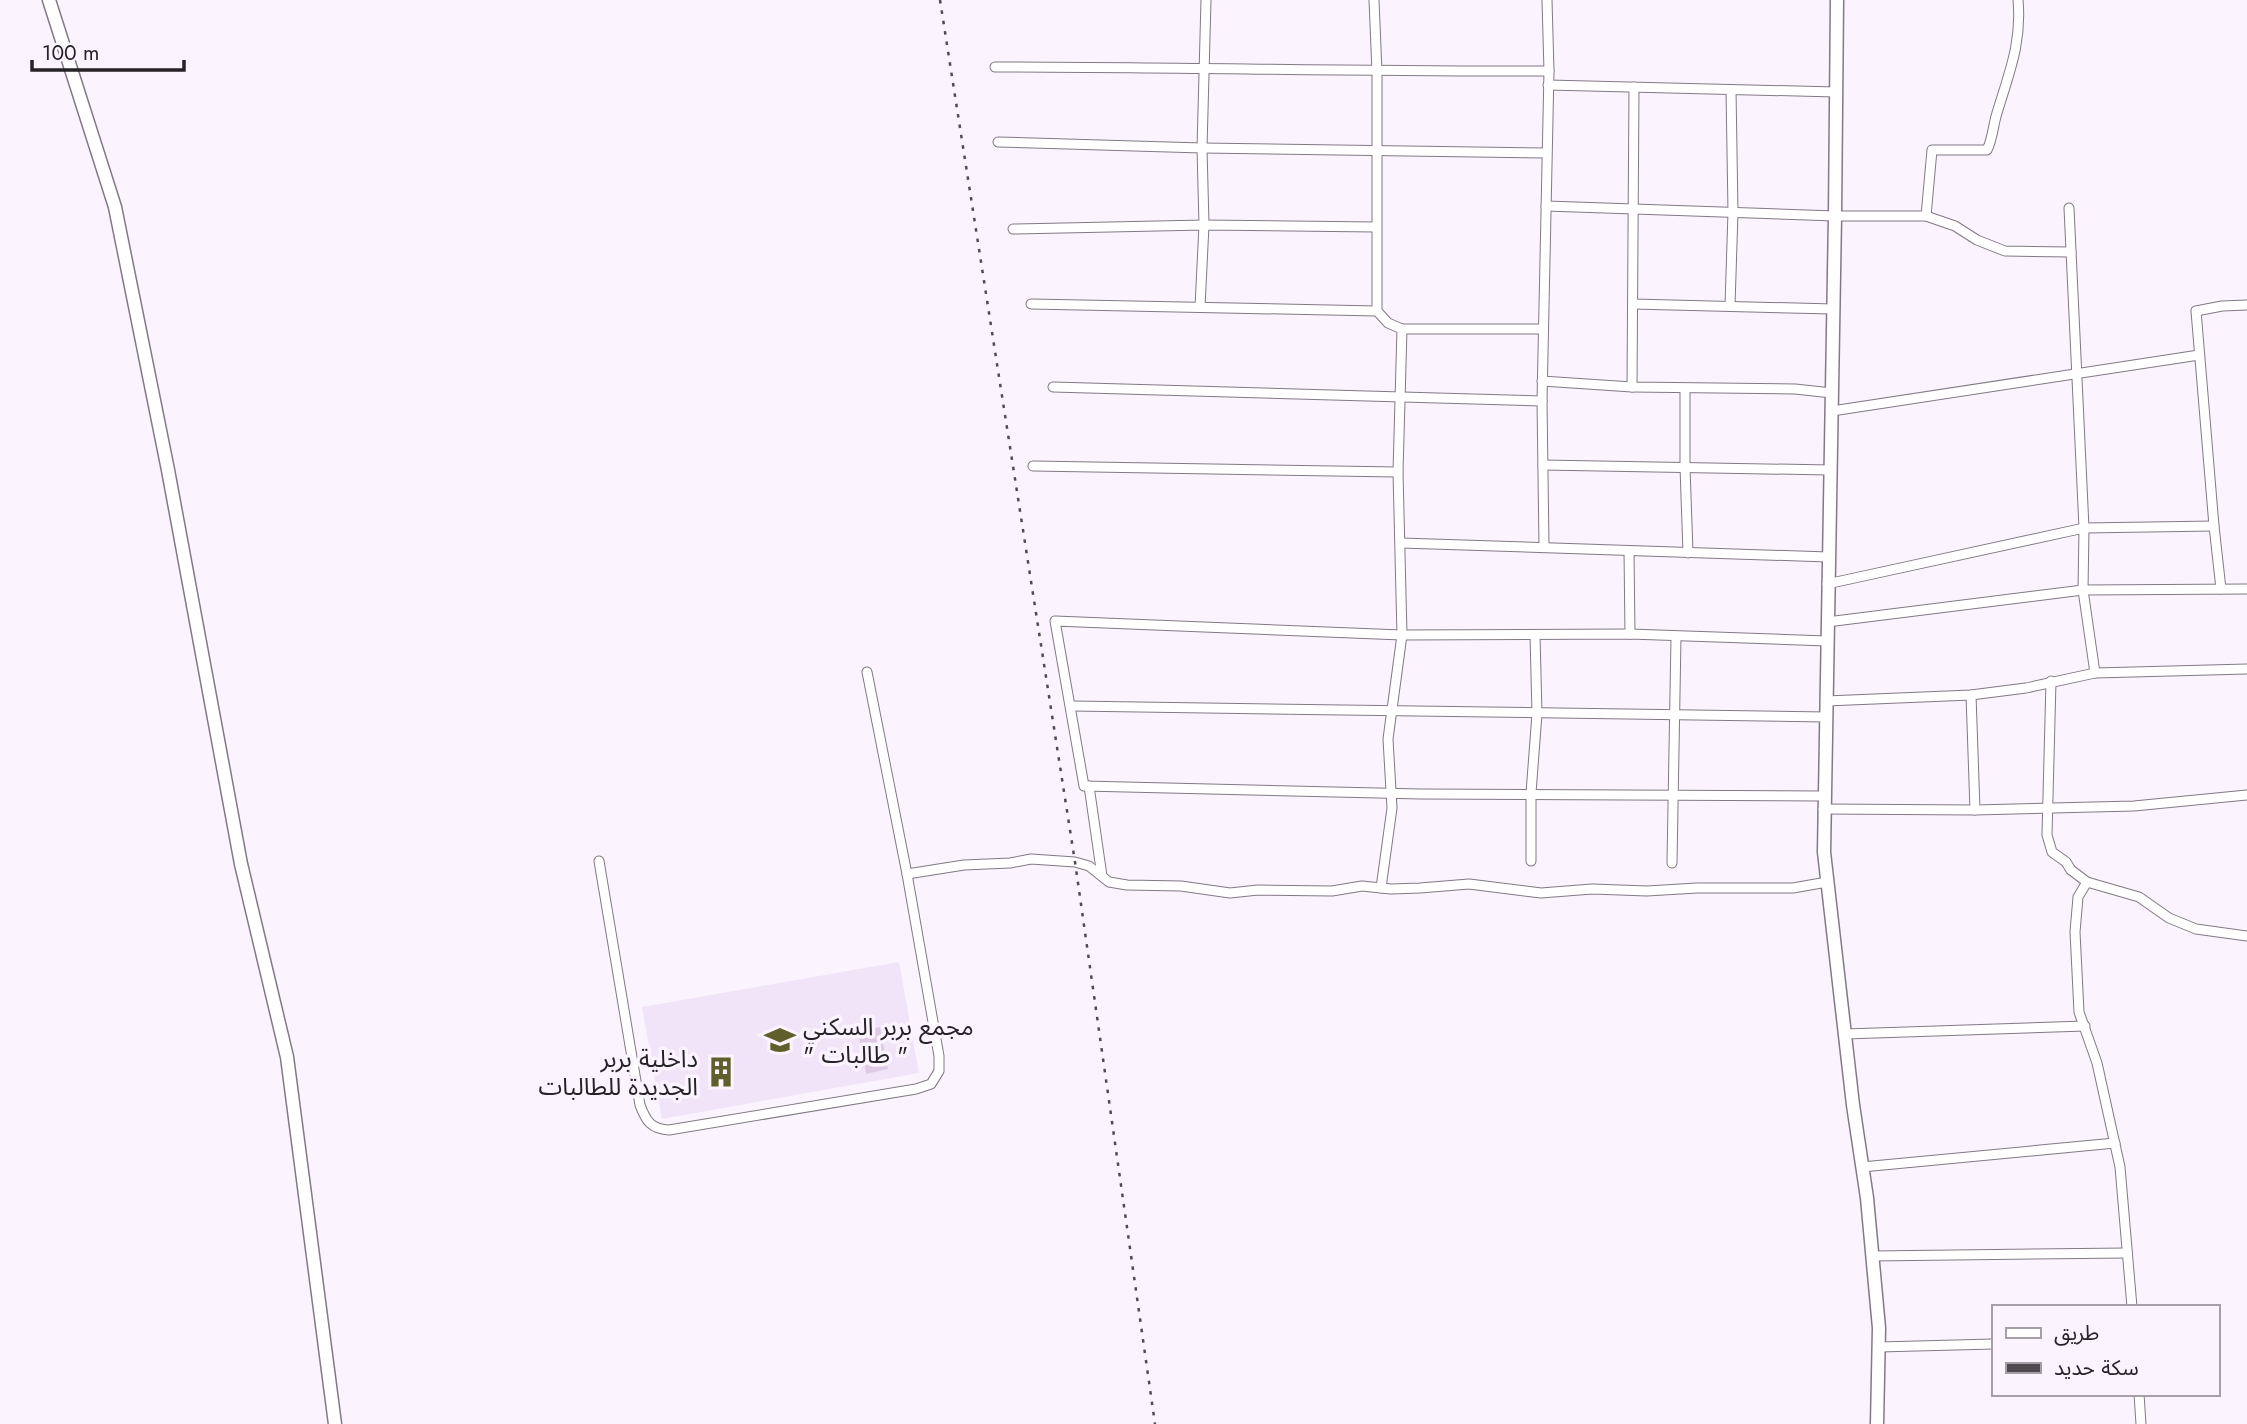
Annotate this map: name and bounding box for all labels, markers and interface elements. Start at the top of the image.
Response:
scale bar [32,28,184,72]
text: 100 m [42,38,99,68]
place label: مجمع بربر السكني " طالبات " [803,1009,974,1072]
school or university icon: مجمع بربر السكني " طالبات " [763,1023,797,1057]
place label: داخلية بربر الجديدة للطالبات [538,1041,698,1104]
building icon: داخلية بربر الجديدة للطالبات [704,1055,738,1089]
legend [1992,1305,2219,1396]
text: طريق [2054,1318,2099,1348]
text: سكة حديد [2054,1353,2139,1383]

